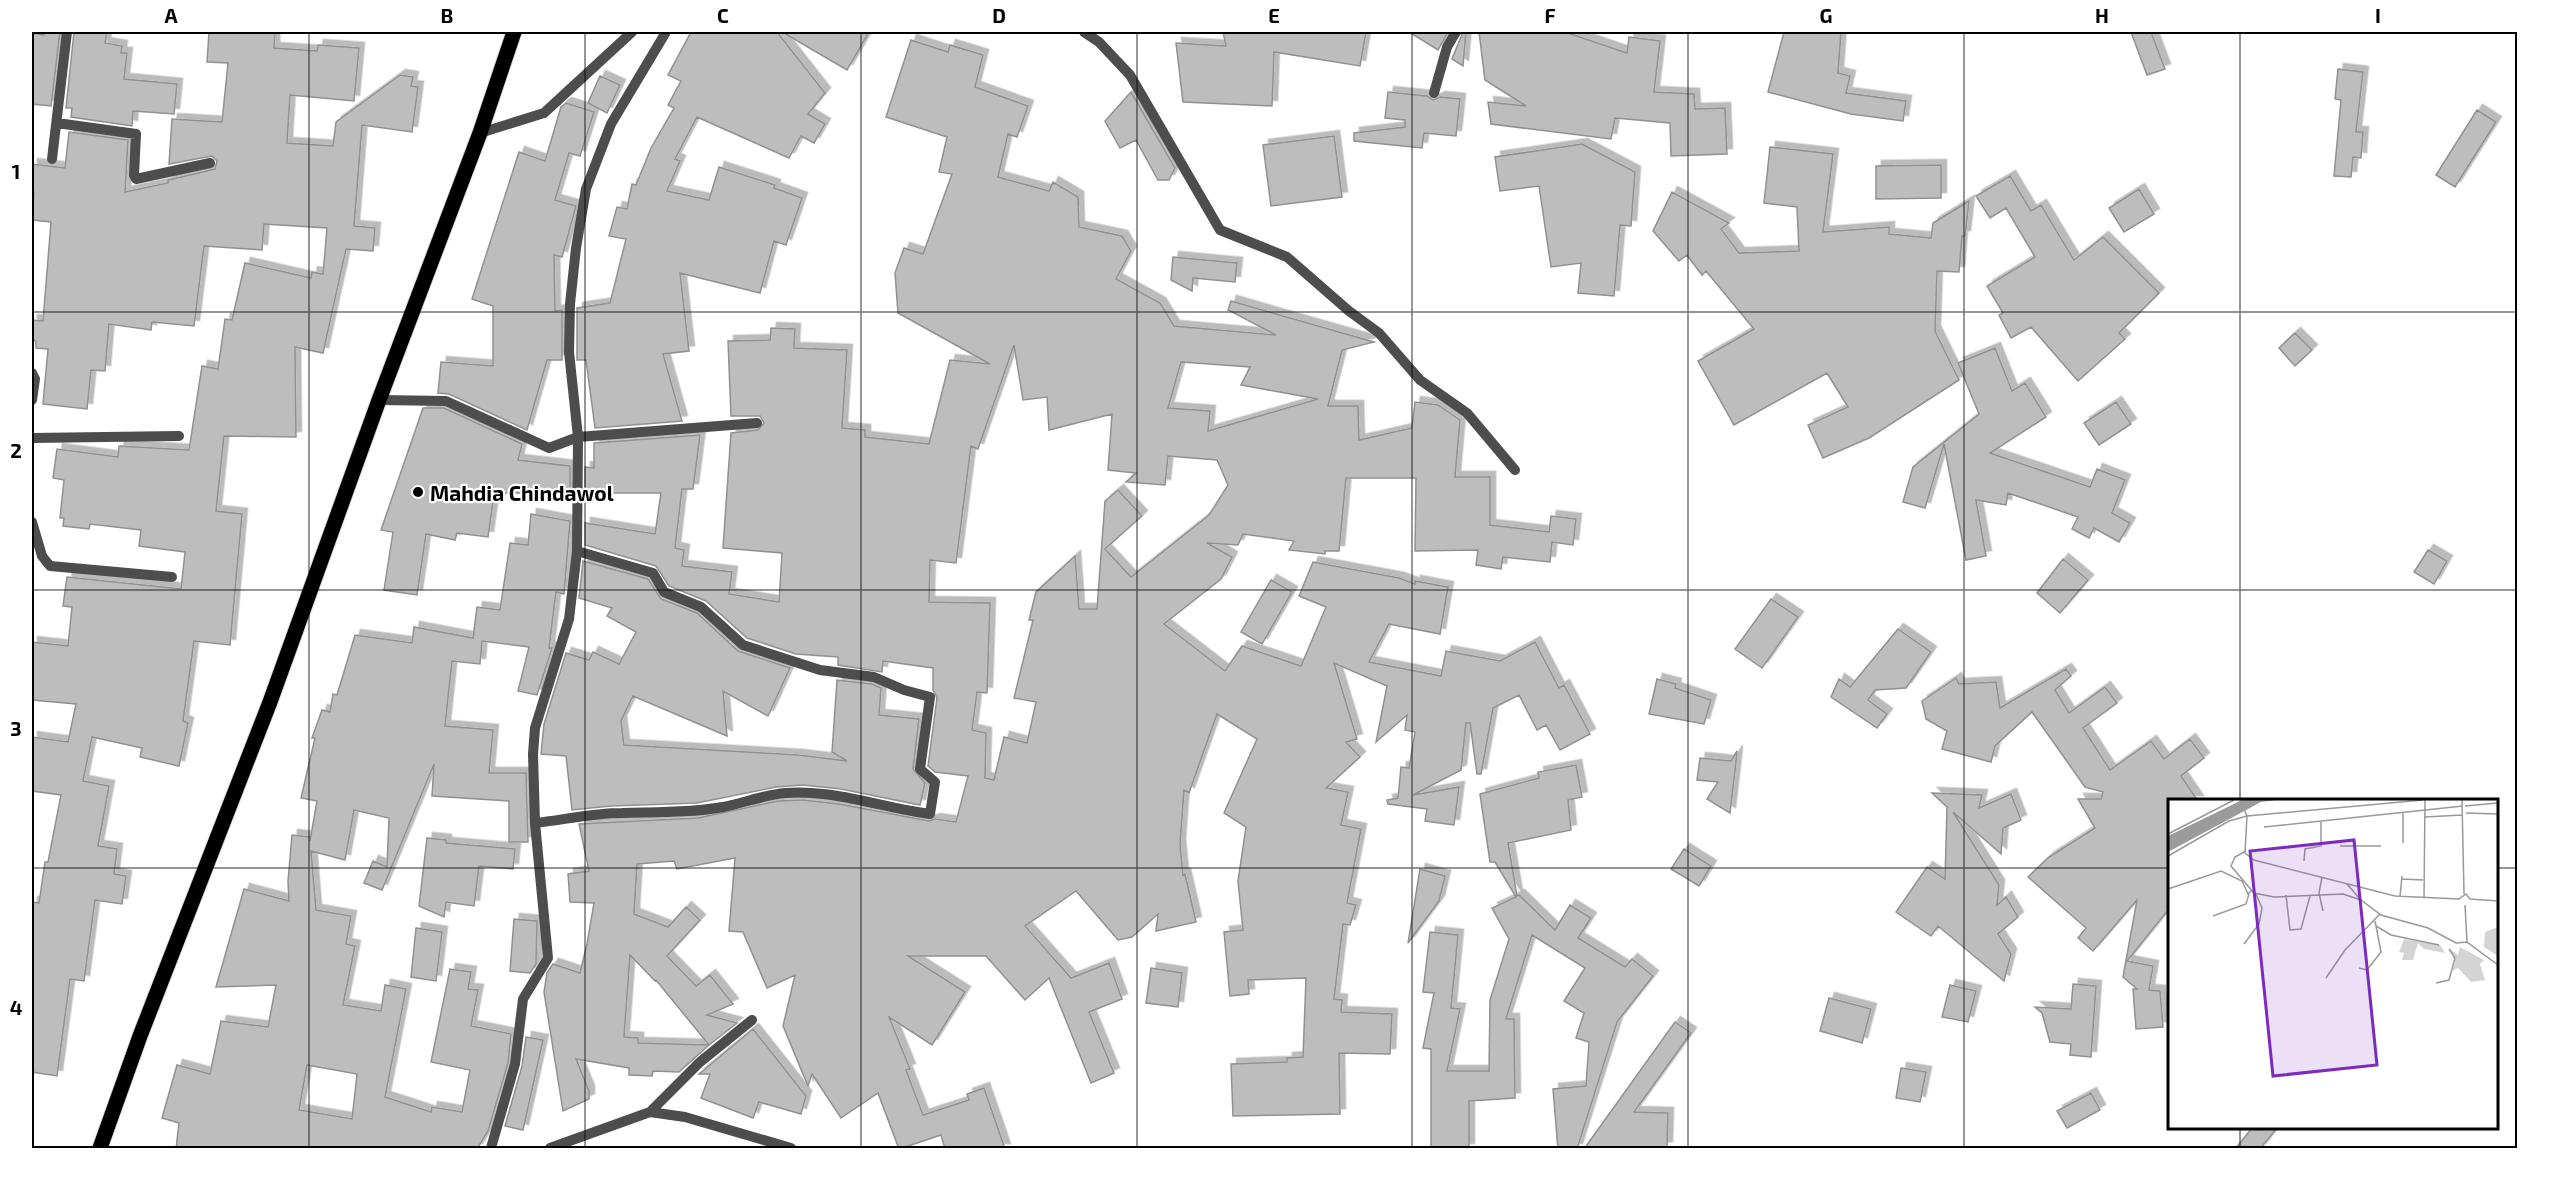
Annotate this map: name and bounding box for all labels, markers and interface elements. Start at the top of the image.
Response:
text: A [164,3,178,27]
text: B [441,3,453,27]
text: C [717,3,729,27]
text: D [992,3,1006,27]
text: E [1268,3,1280,27]
text: F [1544,3,1556,27]
text: G [1820,3,1832,27]
text: H [2095,3,2109,27]
text: I [2375,3,2381,27]
text: 1 [12,159,20,183]
text: 2 [10,438,22,462]
place label: Mahdia Chindawol [430,480,614,505]
marker: Mahdia Chindawol [411,485,425,499]
text: 3 [10,716,22,740]
inset map [2168,799,2498,1129]
text: 4 [10,995,23,1019]

